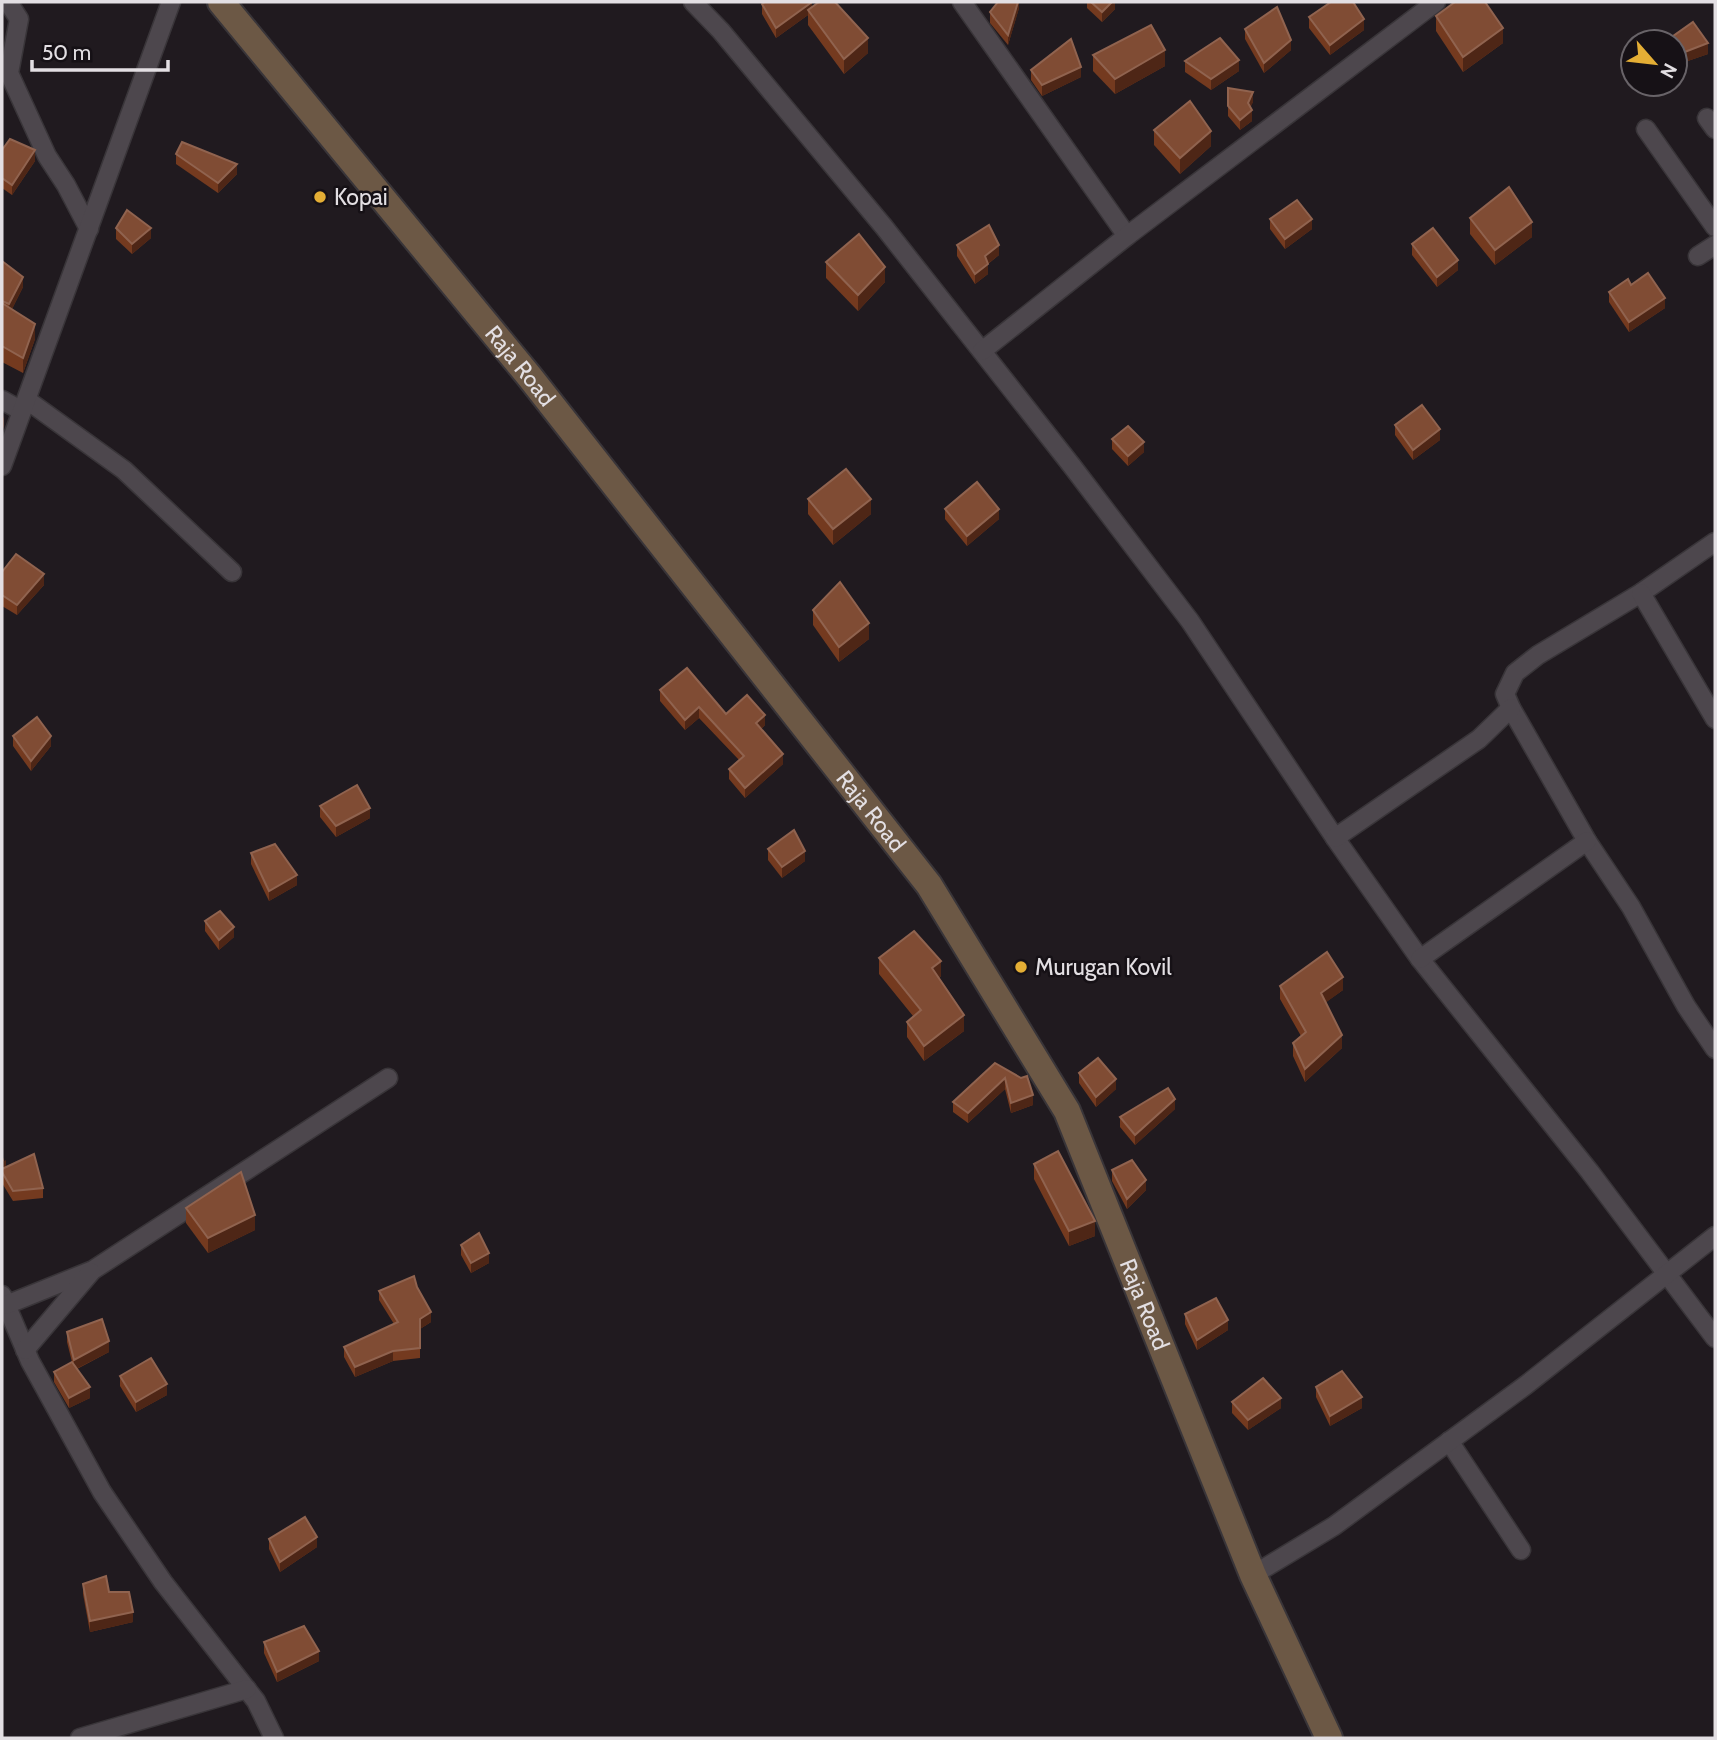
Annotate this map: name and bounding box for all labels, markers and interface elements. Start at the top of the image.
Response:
scale bar [32,28,168,72]
north arrow [1619,28,1689,98]
text: 50 m [42,40,91,65]
text: N [1655,59,1682,82]
place label: Kopai [334,183,388,211]
marker: Kopai [312,189,328,205]
street label: Raja Road [479,320,561,412]
street label: Raja Road [830,765,912,858]
place label: Murugan Kovil [1035,953,1172,981]
marker: Murugan Kovil [1013,959,1029,975]
street label: Raja Road [1114,1255,1175,1354]

